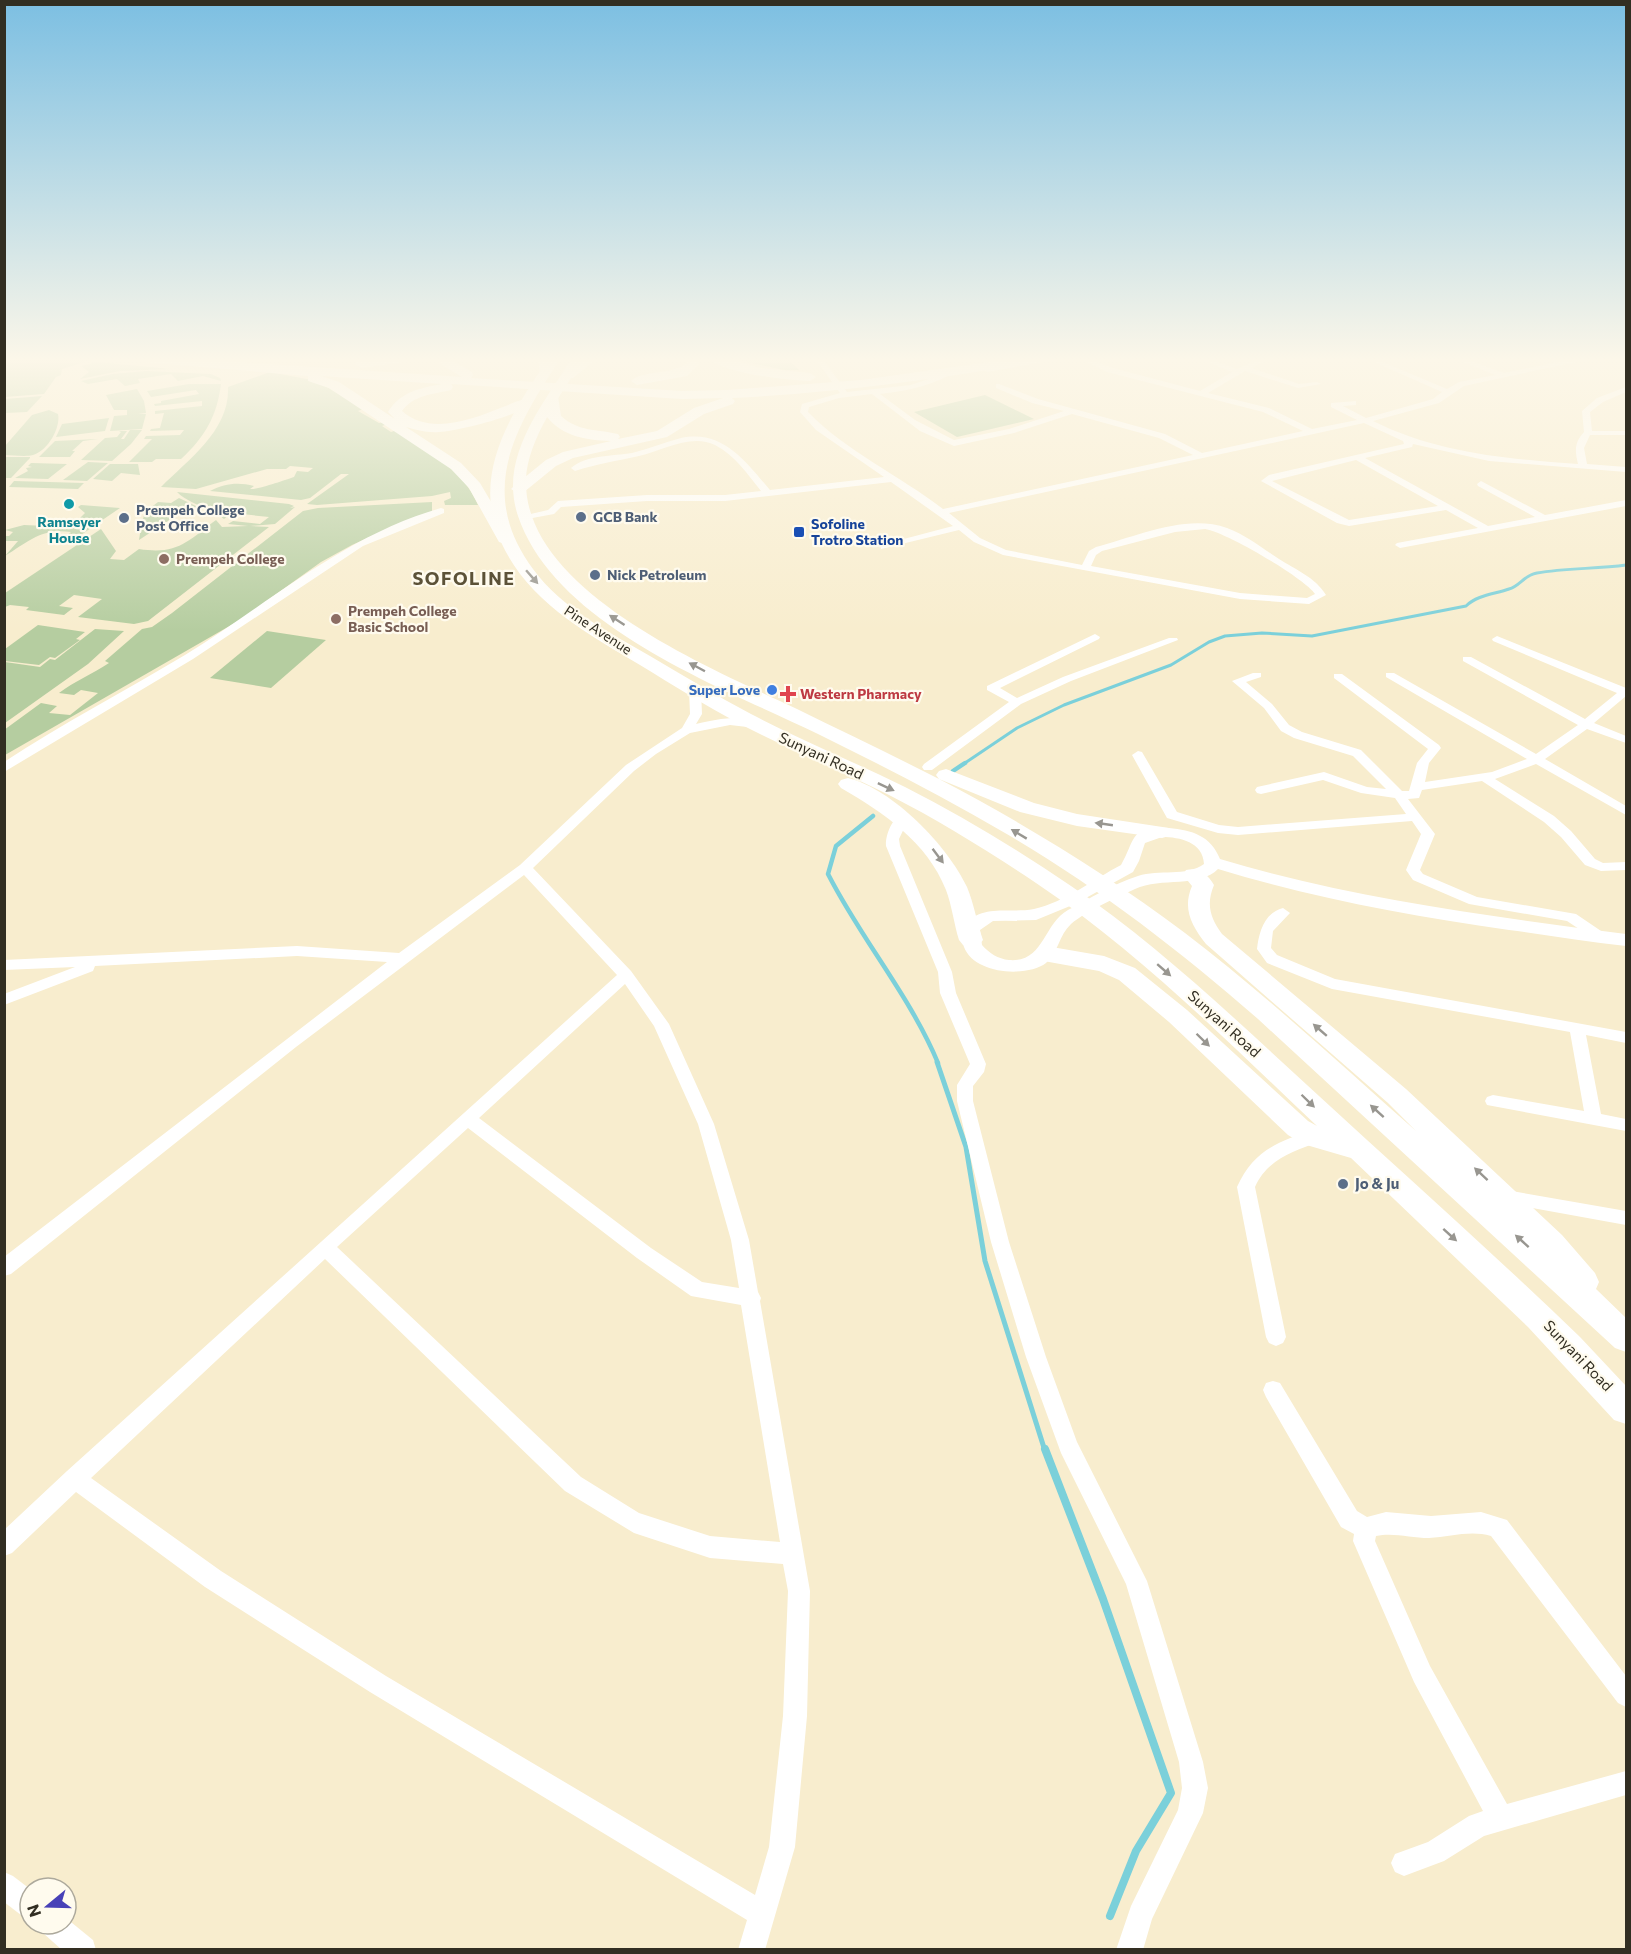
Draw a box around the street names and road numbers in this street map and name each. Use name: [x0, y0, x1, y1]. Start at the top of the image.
street label: Pine Avenue: [561, 601, 635, 658]
street label: Sunyani Road: [776, 728, 867, 783]
street label: Sunyani Road: [1185, 986, 1265, 1061]
street label: Sunyani Road: [1540, 1316, 1617, 1394]

